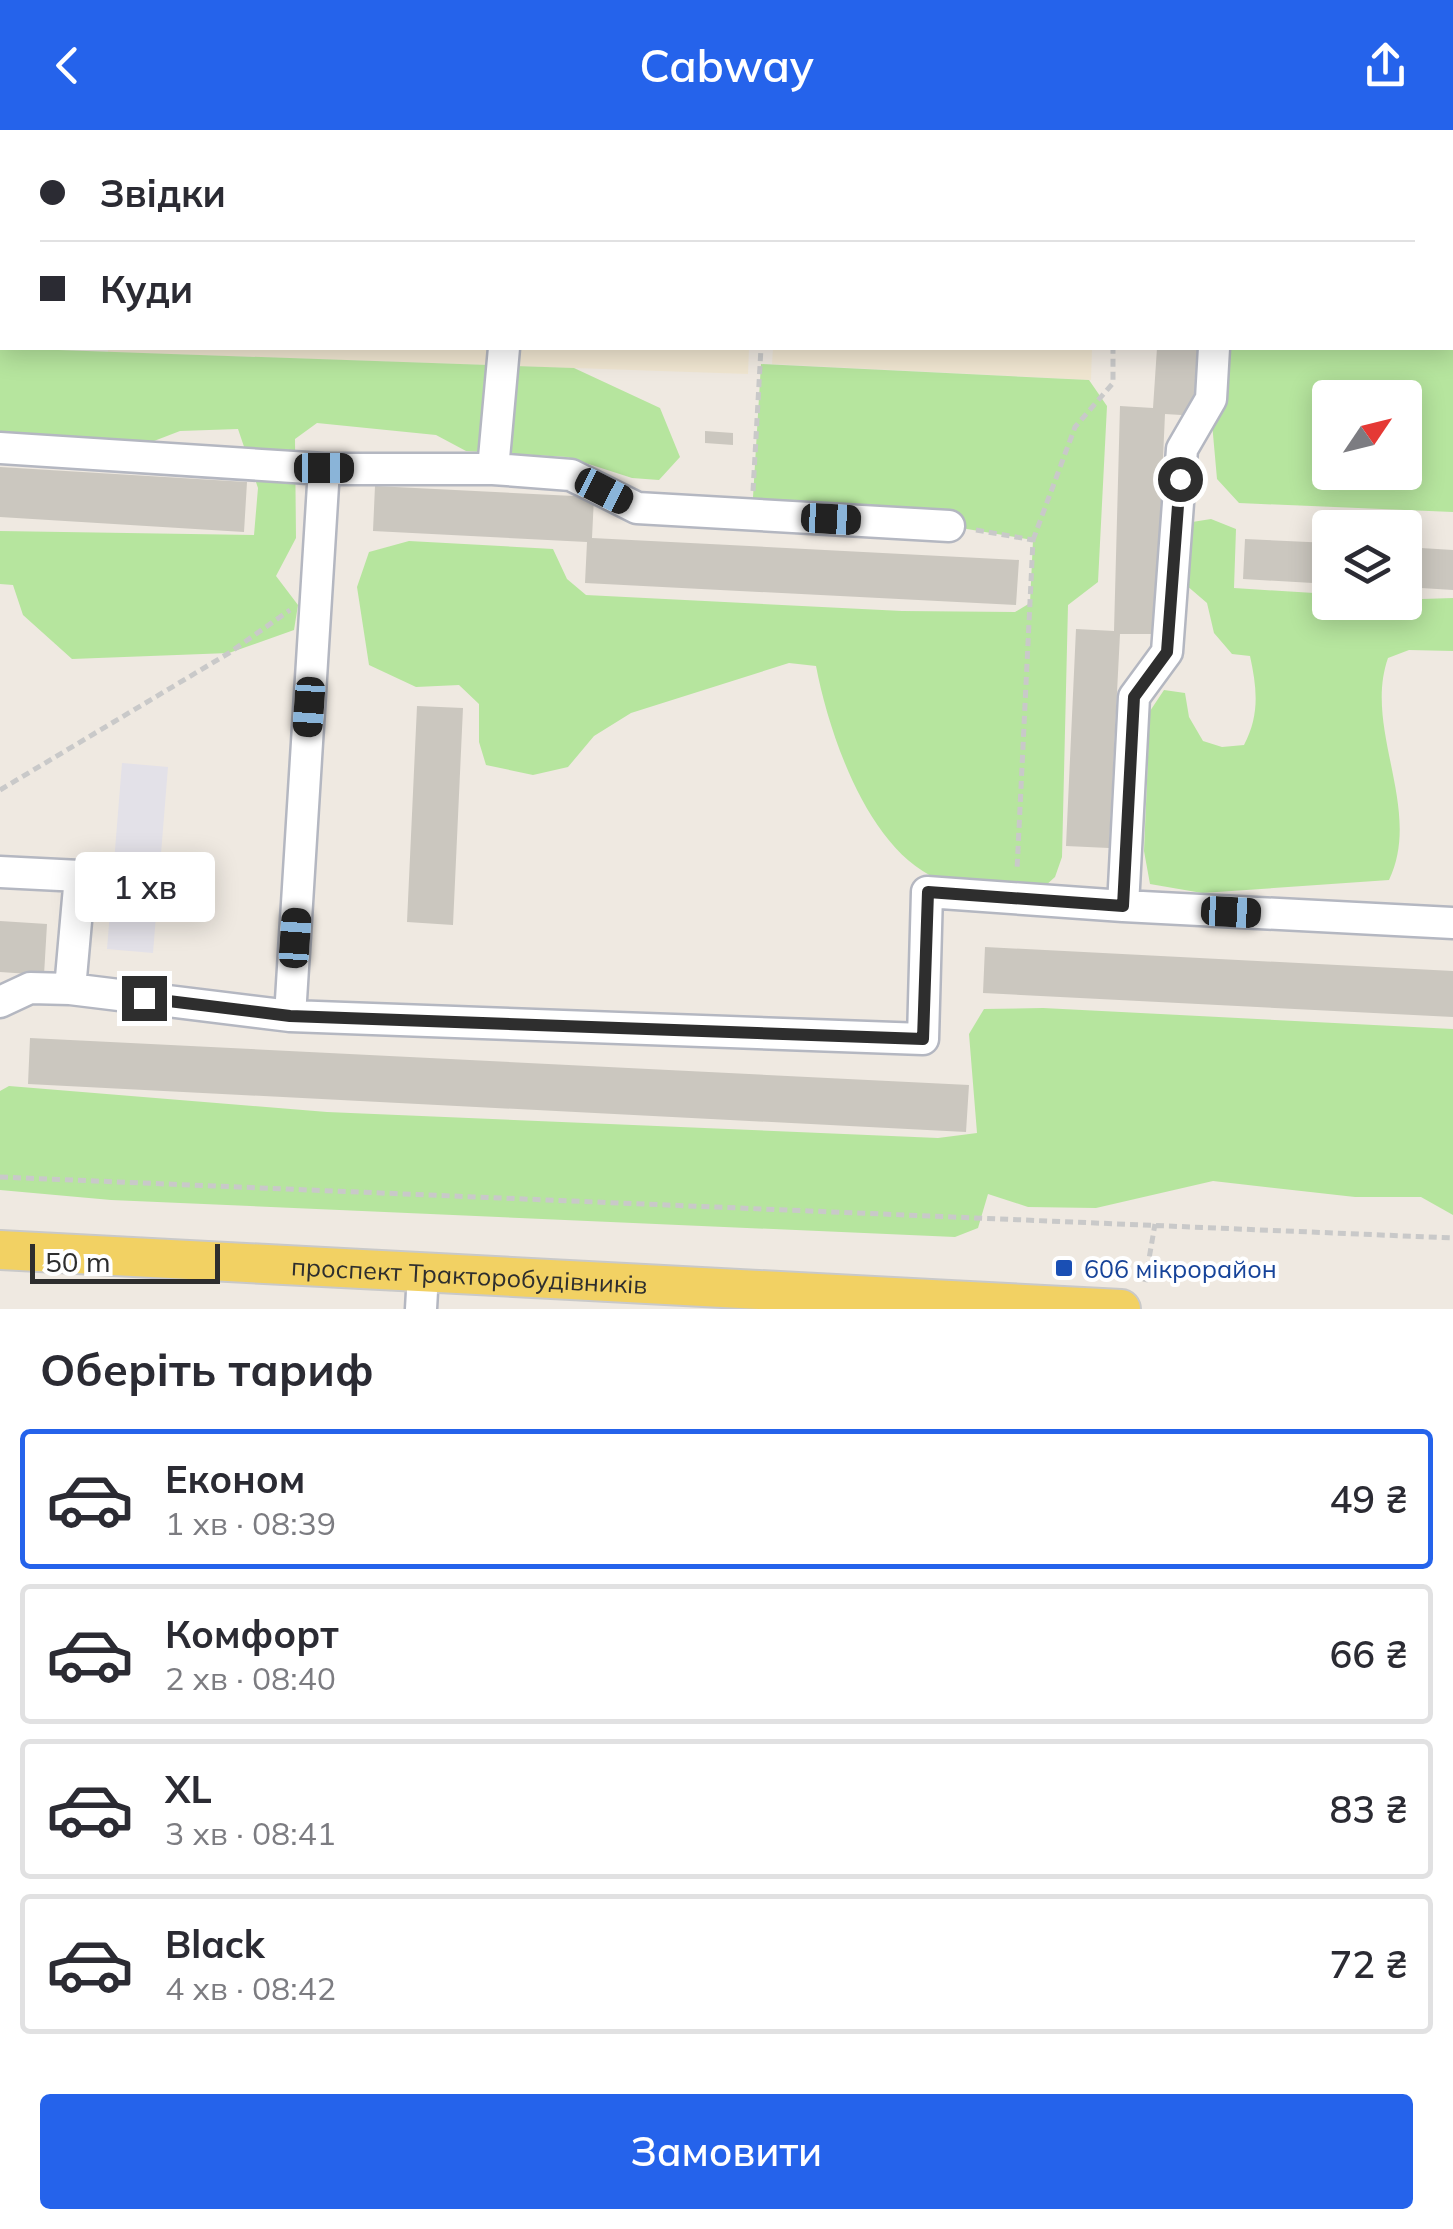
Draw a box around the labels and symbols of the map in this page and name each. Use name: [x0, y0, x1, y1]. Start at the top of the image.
north arrow: [1312, 380, 1422, 490]
car: [294, 453, 354, 483]
route start: [1158, 457, 1203, 502]
car: [570, 464, 638, 518]
car: [800, 502, 862, 536]
car: [292, 676, 326, 738]
callout: 1 хв: [74, 853, 214, 923]
car: [1200, 895, 1262, 929]
car: [278, 907, 312, 969]
route end: [122, 976, 167, 1021]
scale bar: [30, 1239, 220, 1284]
street label: проспект Тракторобудівників: [290, 1250, 648, 1300]
place label: 606 мікрорайон: [1084, 1253, 1277, 1284]
marker: 606 мікрорайон: [1053, 1257, 1075, 1279]

